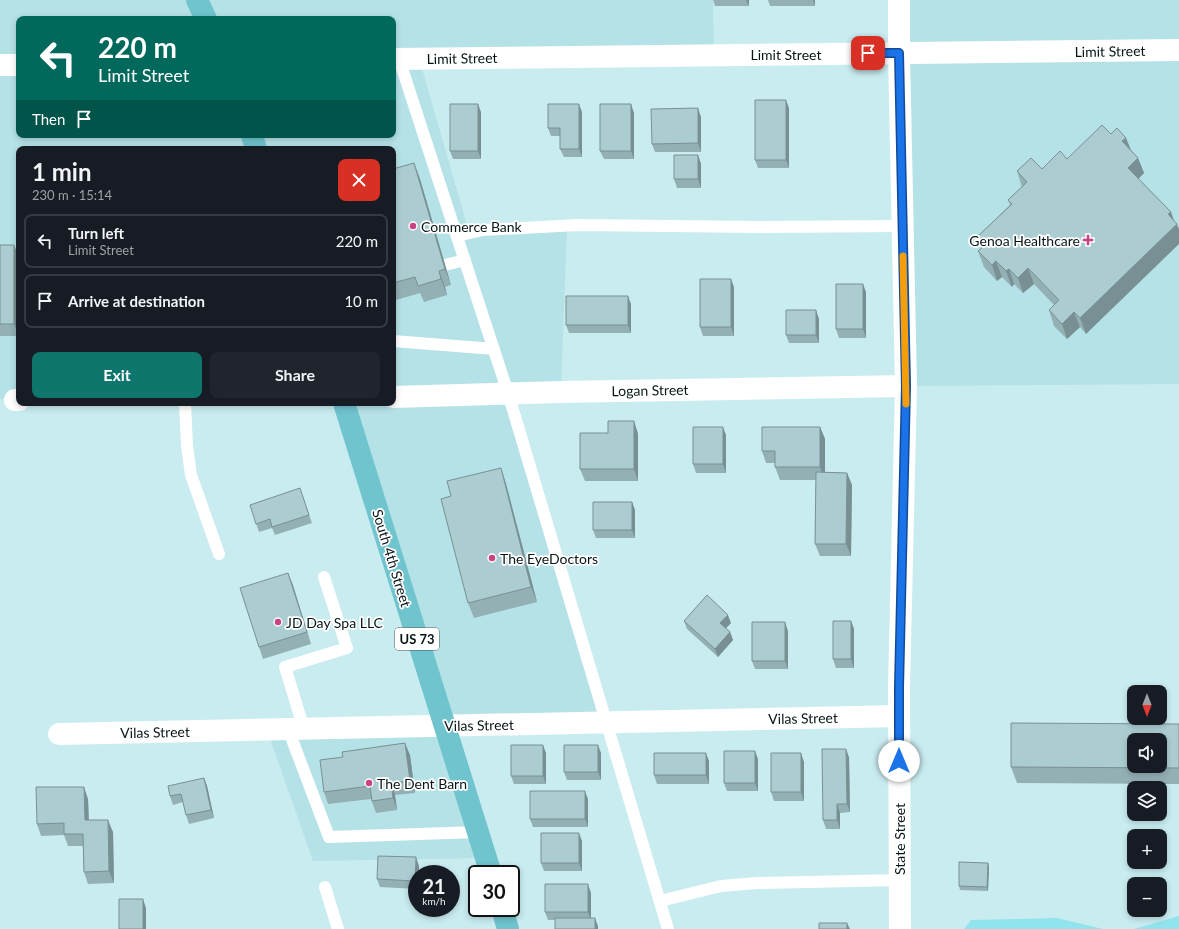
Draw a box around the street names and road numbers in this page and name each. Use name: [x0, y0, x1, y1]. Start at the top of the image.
street label: Limit Street: [1074, 42, 1146, 60]
street label: Limit Street: [751, 46, 821, 63]
street label: Limit Street: [426, 49, 498, 67]
street label: Logan Street: [611, 381, 689, 399]
street label: South 4th Street: [369, 507, 415, 609]
road number: US 73: [395, 628, 439, 650]
street label: Vilas Street: [768, 709, 838, 727]
street label: Vilas Street: [444, 716, 514, 734]
street label: Vilas Street: [120, 723, 190, 741]
street label: State Street: [891, 803, 908, 875]

